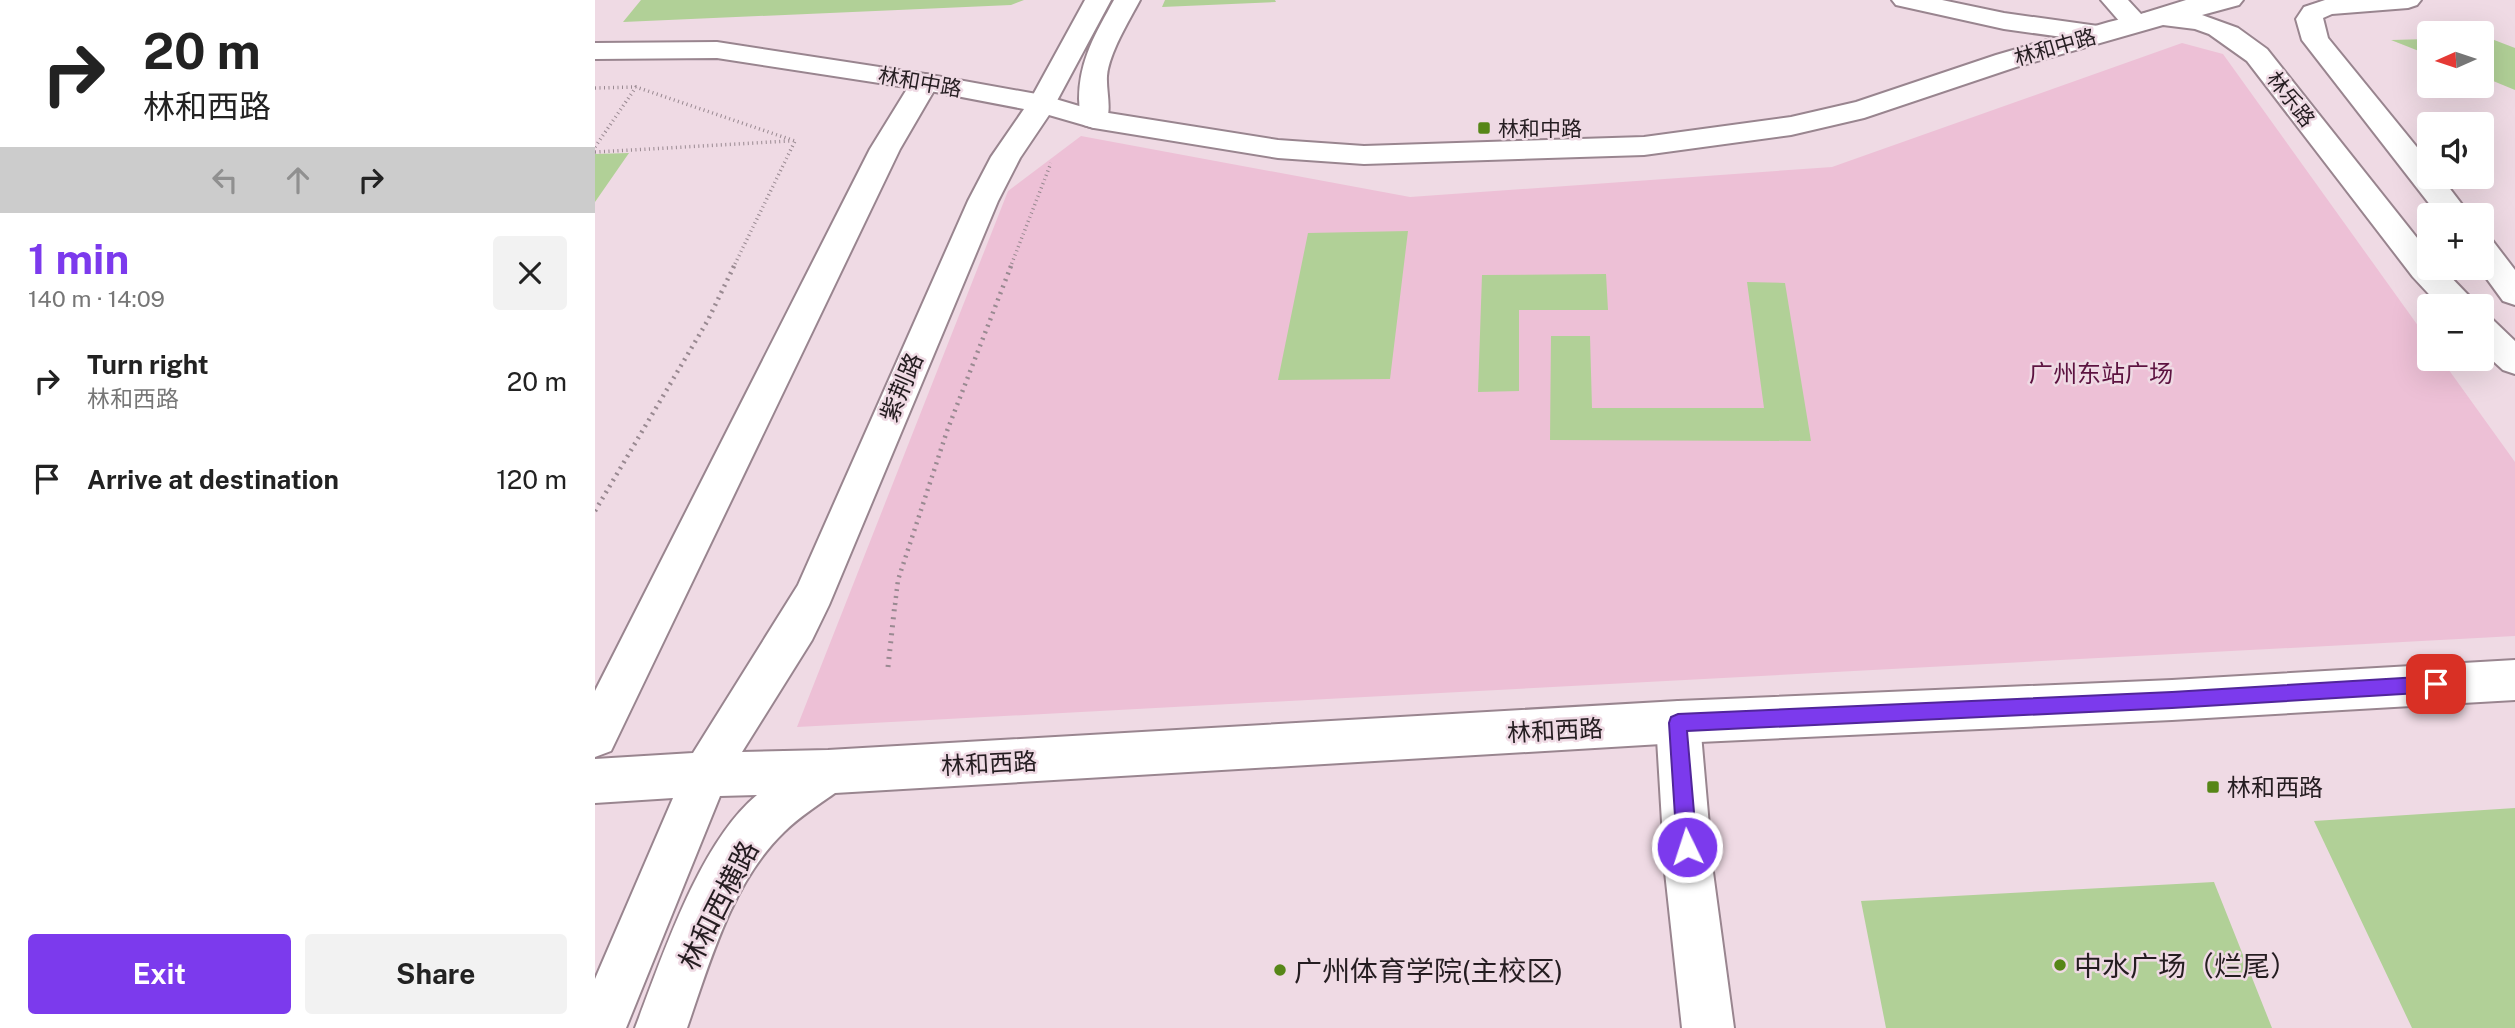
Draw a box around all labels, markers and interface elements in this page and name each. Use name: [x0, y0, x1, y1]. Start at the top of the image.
north arrow: [2417, 21, 2494, 98]
map controls: [2417, 21, 2494, 371]
text: 20 m: [143, 22, 261, 80]
street label: 林和中路: [2011, 23, 2099, 71]
icon: right: [28, 28, 119, 119]
street label: 林和中路: [876, 62, 964, 102]
street label: 林乐路: [2262, 66, 2320, 132]
text: 林和西路: [143, 88, 271, 125]
button: sound: [2417, 112, 2494, 189]
place label: 林和中路: [1498, 116, 1582, 141]
marker: 林和中路: [1476, 120, 1492, 136]
icon: left: [206, 161, 244, 199]
icon: ahead: [279, 161, 317, 199]
icon: right: [352, 161, 390, 199]
button: +: [2417, 203, 2494, 280]
text: 1 min: [28, 234, 129, 283]
button: close: [493, 236, 567, 310]
text: 140 m · 14:09: [28, 285, 165, 312]
button: −: [2417, 294, 2494, 371]
street label: 紫荆路: [874, 348, 928, 426]
text: Turn right: [87, 349, 209, 380]
park label: 广州东站广场: [2029, 359, 2173, 387]
icon: right: [28, 362, 66, 400]
text: 20 m: [507, 366, 567, 397]
text: 林和西路: [87, 385, 179, 412]
icon: arrive: [28, 460, 66, 498]
text: Arrive at destination: [87, 464, 339, 495]
text: 120 m: [496, 464, 567, 495]
pin: [2406, 654, 2466, 714]
icon: arrive: [2417, 665, 2455, 703]
street label: 林和西路: [1506, 714, 1604, 746]
street label: 林和西路: [940, 747, 1038, 779]
place label: 林和西路: [2227, 773, 2323, 801]
marker: 林和西路: [2205, 779, 2221, 795]
position arrow: [1650, 810, 1724, 884]
street label: 林和西横路: [672, 835, 764, 975]
button: Exit: [28, 934, 291, 1014]
button: Share: [305, 934, 567, 1014]
place label: 中水广场（烂尾）: [2074, 949, 2298, 982]
place label: 广州体育学院(主校区): [1294, 954, 1563, 987]
marker: 中水广场（烂尾）: [2052, 957, 2068, 973]
marker: 广州体育学院(主校区): [1272, 962, 1288, 978]

